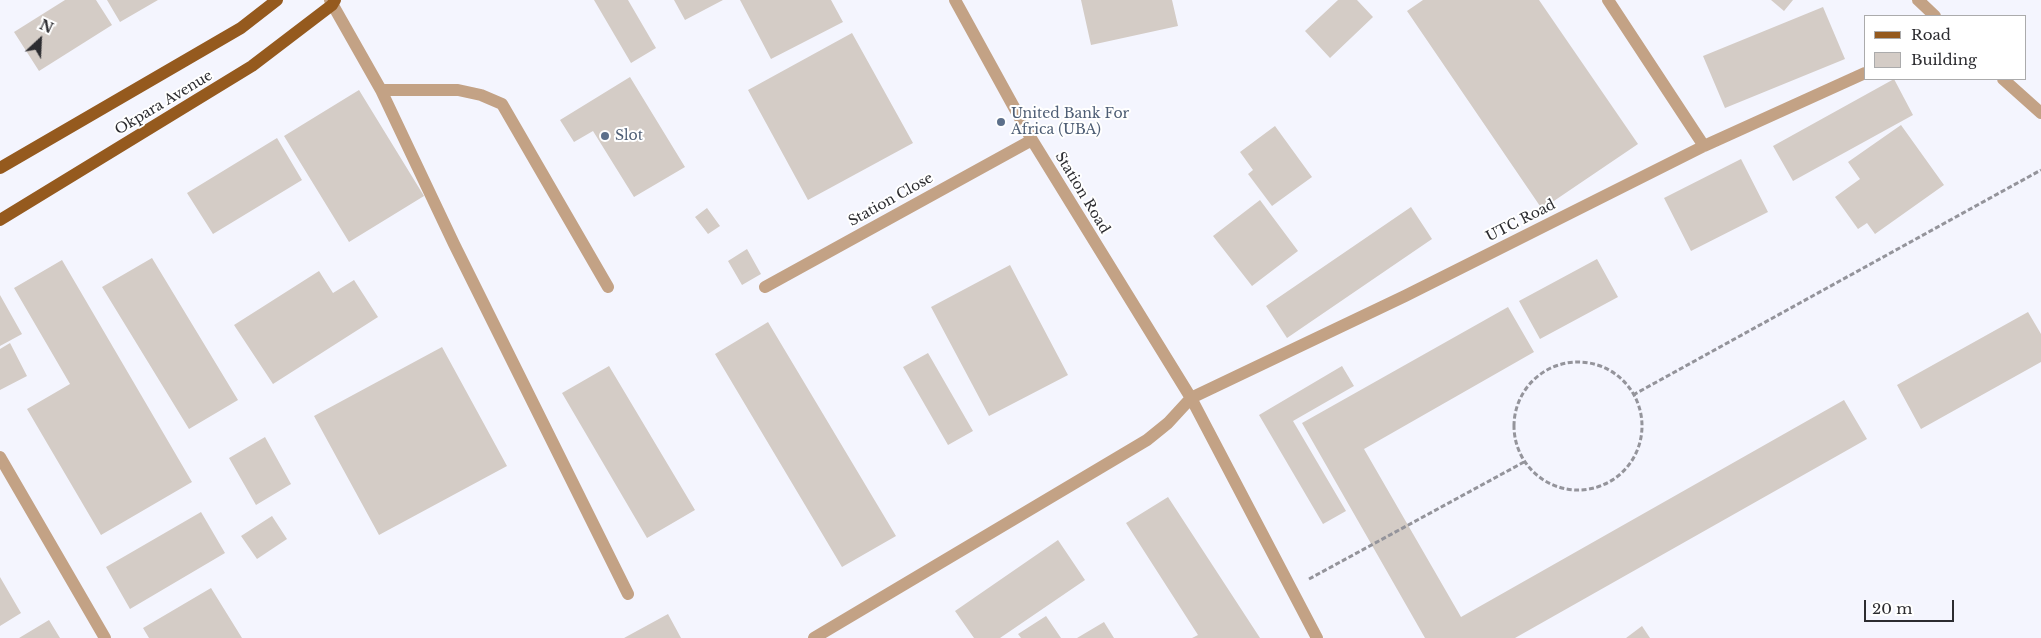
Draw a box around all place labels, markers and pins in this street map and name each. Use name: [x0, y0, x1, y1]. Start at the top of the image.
place label: United Bank For Africa (UBA): [1011, 106, 1129, 138]
marker: United Bank For Africa (UBA): [995, 116, 1007, 128]
place label: Slot: [615, 128, 643, 144]
marker: Slot: [599, 130, 611, 142]

